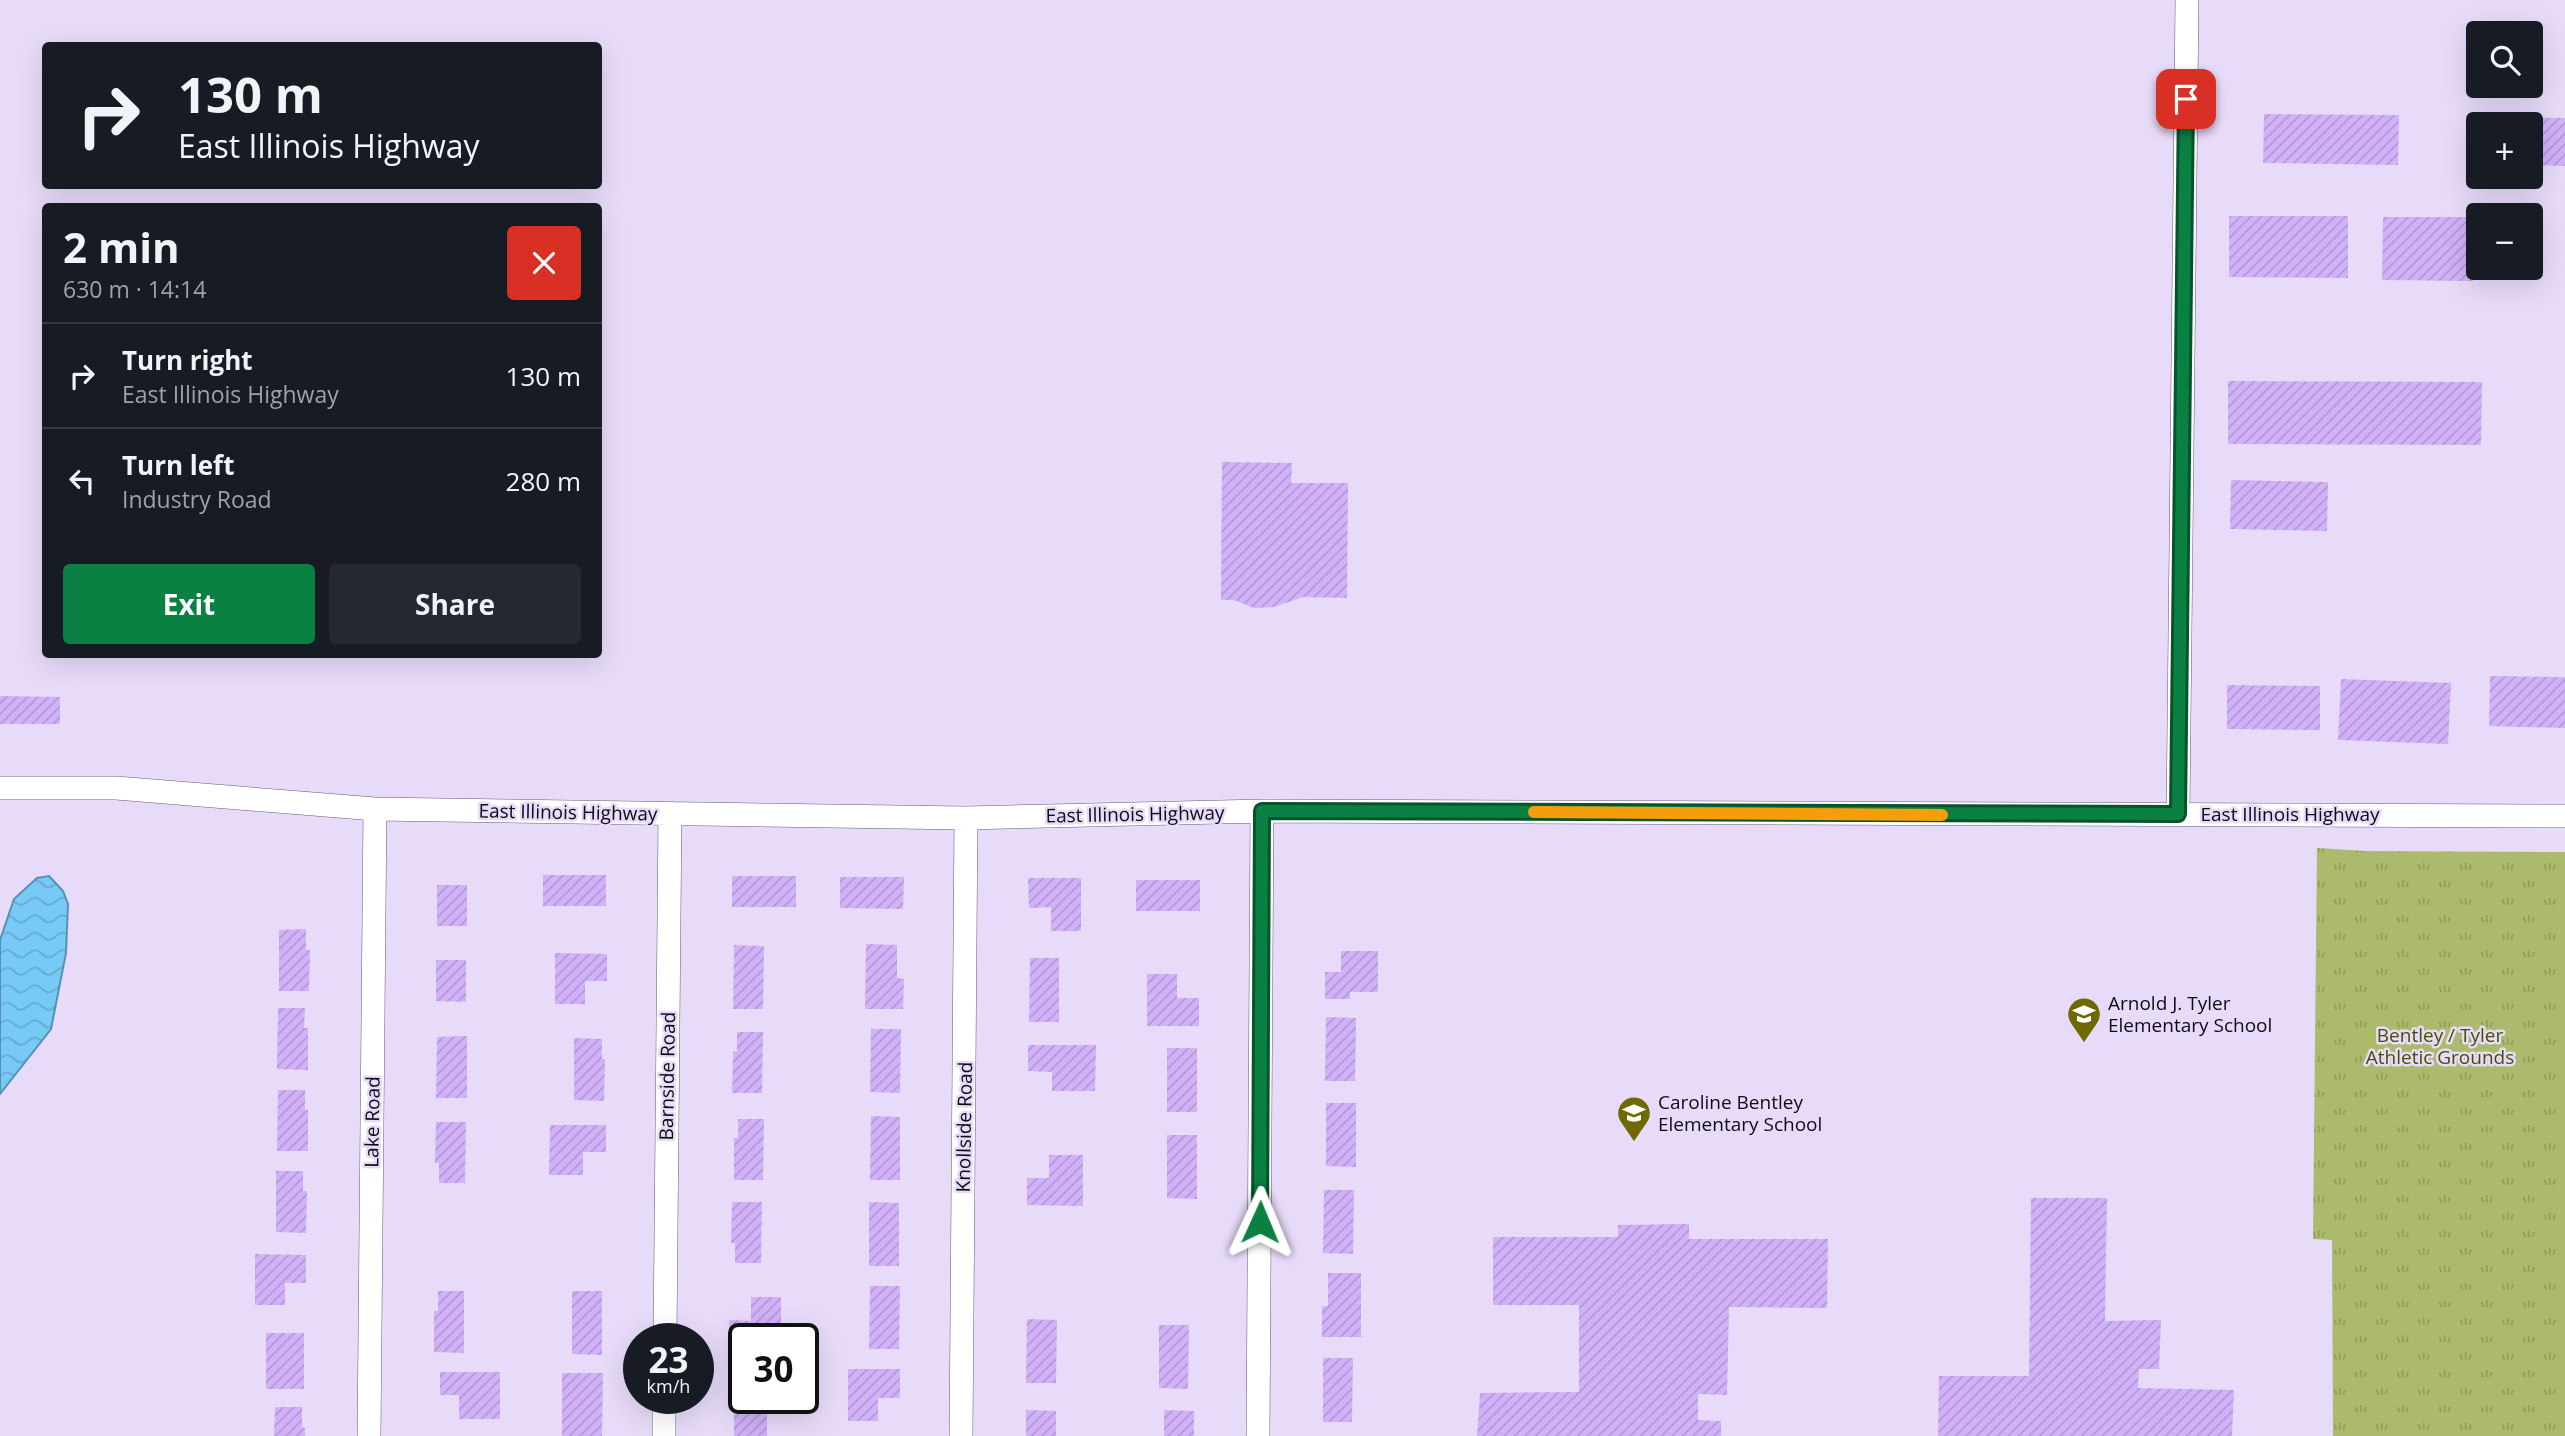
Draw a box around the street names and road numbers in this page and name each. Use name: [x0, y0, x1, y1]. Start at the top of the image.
street label: East Illinois Highway: [478, 797, 658, 827]
street label: East Illinois Highway: [1045, 799, 1225, 829]
street label: East Illinois Highway: [2200, 801, 2380, 827]
street label: Barnside Road: [653, 1011, 681, 1141]
street label: Knollside Road: [950, 1061, 978, 1193]
street label: Lake Road: [358, 1076, 386, 1168]

